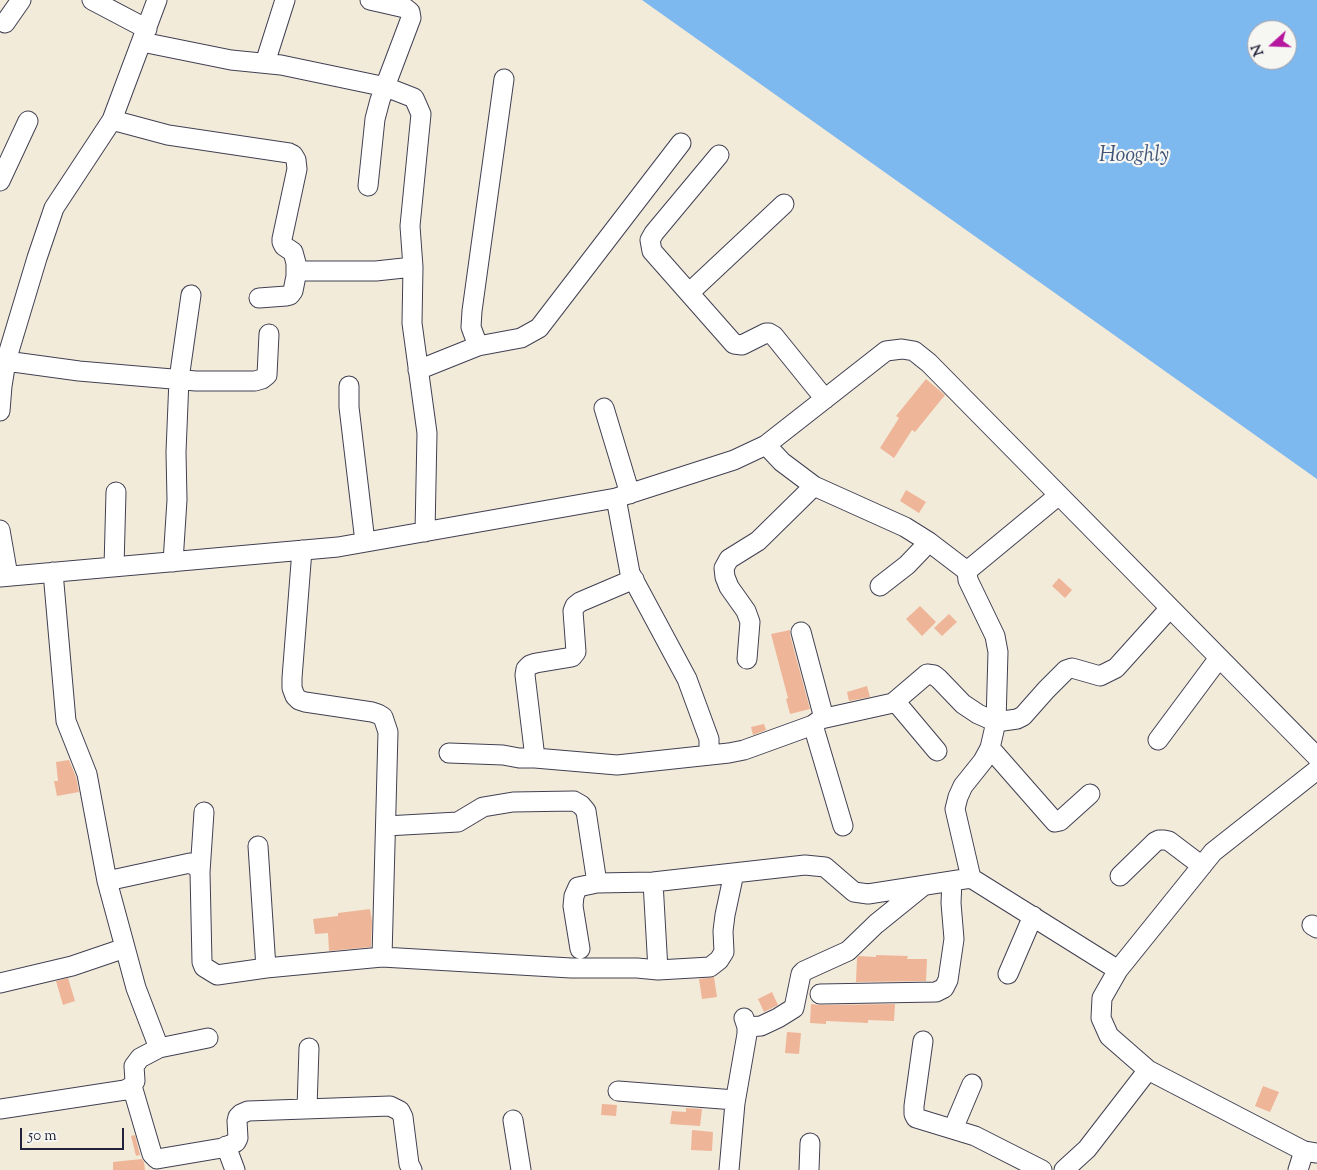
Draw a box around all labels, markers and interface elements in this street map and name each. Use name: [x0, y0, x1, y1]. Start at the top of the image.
north arrow: [1247, 20, 1297, 70]
text: N: [1248, 41, 1270, 58]
water label: Hooghly: [1099, 144, 1169, 170]
scale bar: [22, 1118, 126, 1150]
text: 50 m: [28, 1126, 57, 1147]

